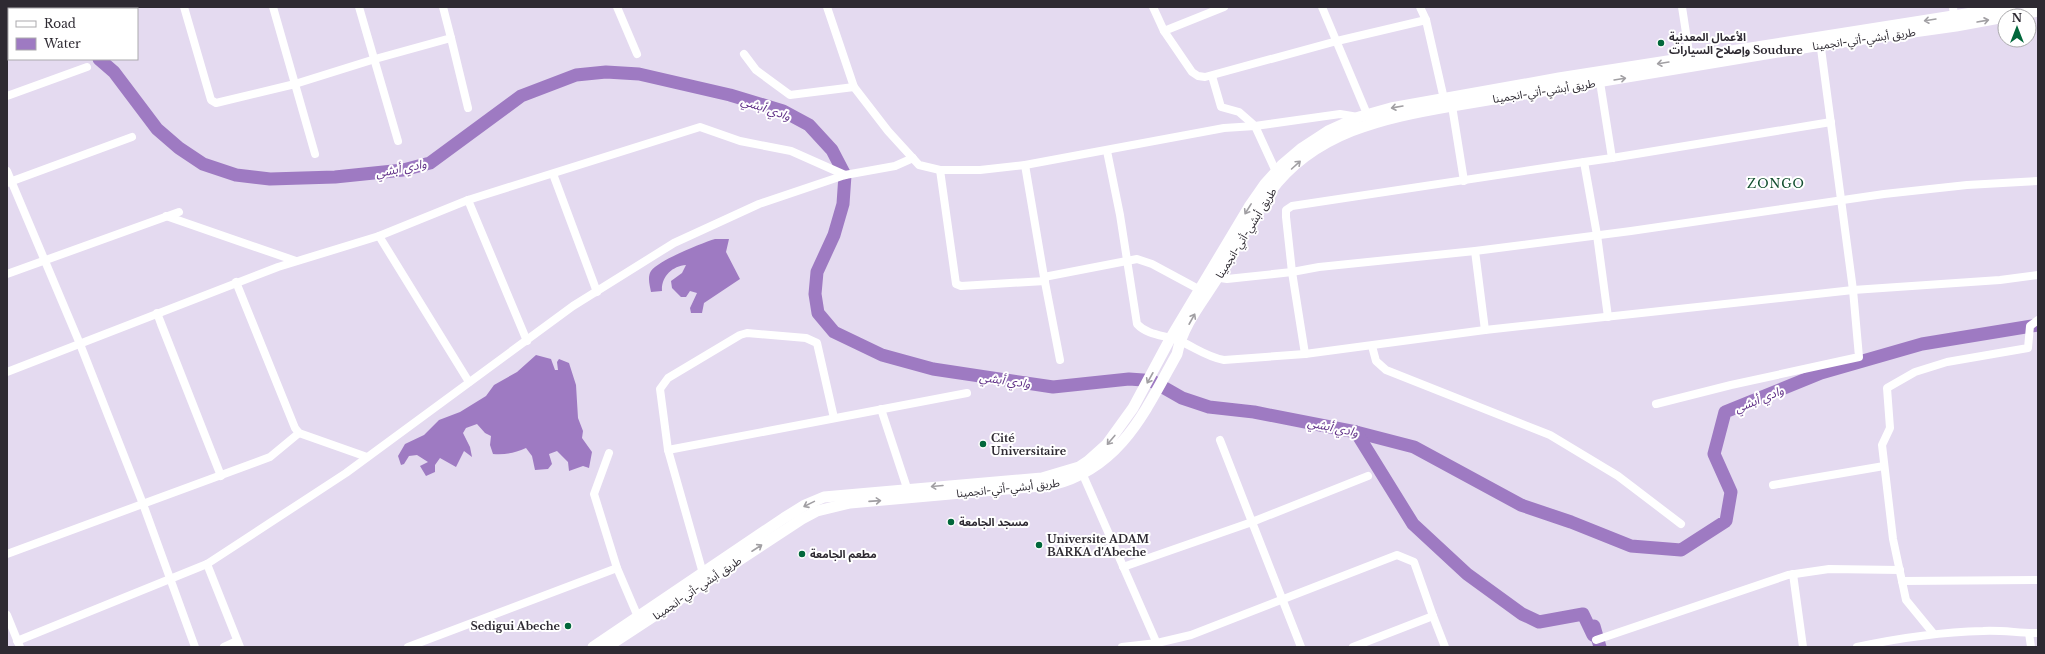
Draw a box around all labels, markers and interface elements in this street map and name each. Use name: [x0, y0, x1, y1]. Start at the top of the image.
legend: [8, 8, 138, 60]
north arrow: [1997, 8, 2037, 48]
text: N: [2012, 11, 2023, 25]
text: Road: [44, 16, 76, 31]
one-way arrow: [1924, 16, 1937, 24]
one-way arrow: [1976, 17, 1989, 25]
street label: طريق أبشي-أتي-انجمينا: [1812, 25, 1917, 56]
place label: الأعمال المعدنية وإصلاح السيارات Soudure: [1669, 30, 1803, 58]
text: Water: [43, 36, 81, 51]
marker: الأعمال المعدنية وإصلاح السيارات Soudure: [1656, 38, 1666, 48]
one-way arrow: [1657, 59, 1670, 67]
one-way arrow: [1613, 75, 1626, 83]
street label: طريق أبشي-أتي-انجمينا: [1492, 76, 1597, 109]
water label: وادي أبشي: [738, 93, 793, 126]
one-way arrow: [1391, 103, 1404, 111]
water label: وادي أبشي: [374, 156, 429, 183]
one-way arrow: [1291, 161, 1301, 170]
district label: ZONGO: [1747, 176, 1805, 191]
street label: طريق أبشي-أتي-انجمينا: [1213, 185, 1282, 282]
one-way arrow: [1244, 203, 1252, 214]
one-way arrow: [1189, 313, 1196, 325]
water label: وادي أبشي: [978, 369, 1032, 394]
one-way arrow: [1145, 372, 1153, 384]
water label: وادي أبشي: [1732, 382, 1787, 418]
water label: وادي أبشي: [1306, 414, 1360, 443]
place label: Cité Universitaire: [991, 431, 1067, 458]
one-way arrow: [1107, 434, 1116, 445]
marker: Cité Universitaire: [978, 439, 988, 449]
street label: طريق أبشي-أتي-انجمينا: [956, 476, 1061, 503]
one-way arrow: [931, 483, 944, 490]
one-way arrow: [868, 498, 881, 505]
one-way arrow: [803, 500, 815, 508]
place label: مسجد الجامعة: [959, 515, 1029, 529]
marker: مسجد الجامعة: [946, 517, 956, 527]
place label: Universite ADAM BARKA d'Abeche: [1047, 532, 1150, 559]
marker: Universite ADAM BARKA d'Abeche: [1034, 540, 1044, 550]
one-way arrow: [751, 544, 762, 552]
place label: مطعم الجامعة: [810, 547, 877, 563]
marker: مطعم الجامعة: [797, 549, 807, 559]
street label: طريق أبشي-أتي-انجمينا: [650, 553, 745, 625]
place label: Sedigui Abeche: [470, 619, 561, 633]
marker: Sedigui Abeche: [563, 621, 573, 631]

